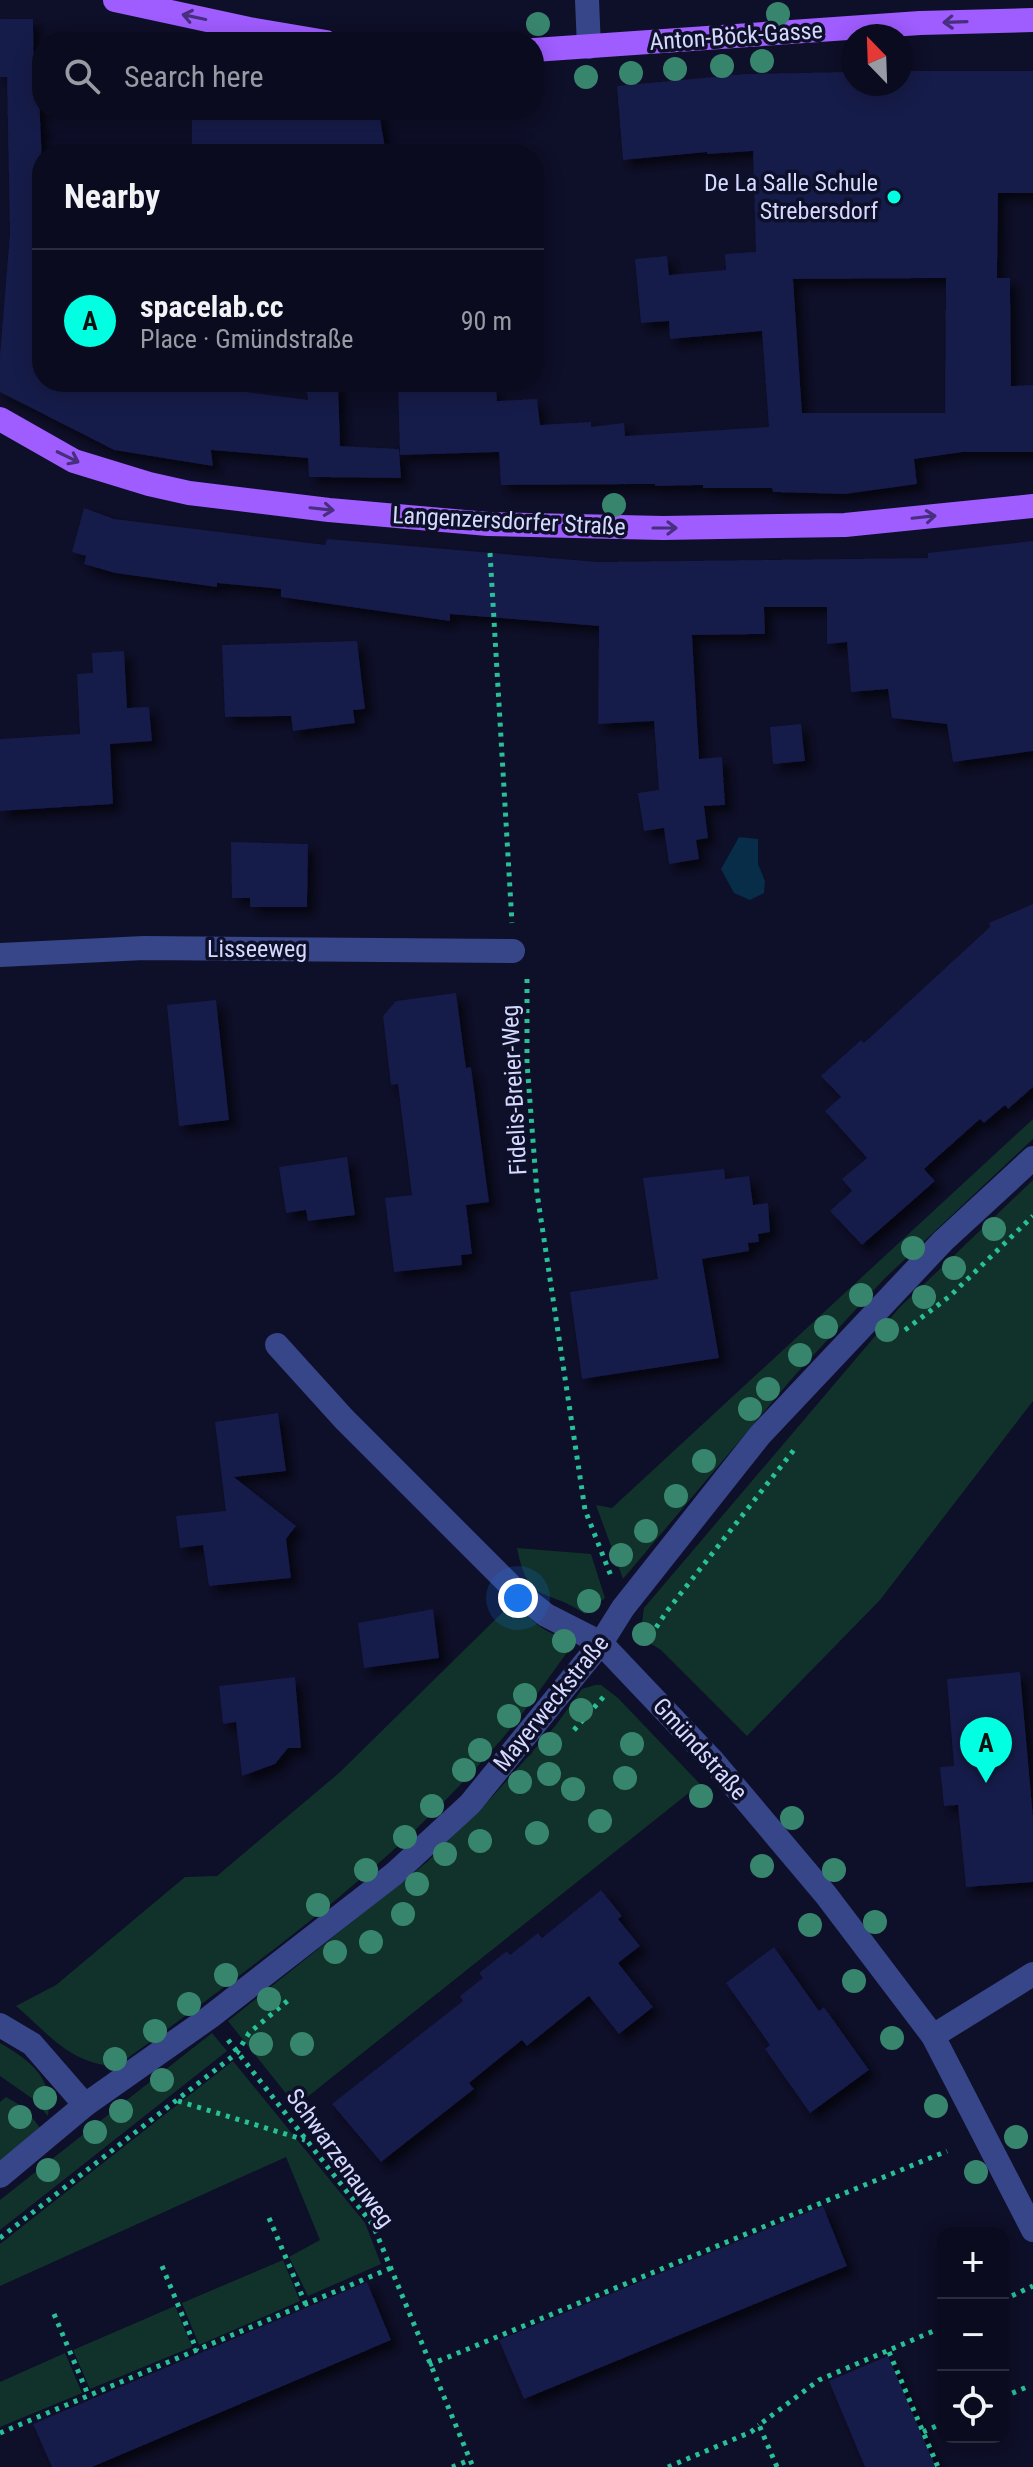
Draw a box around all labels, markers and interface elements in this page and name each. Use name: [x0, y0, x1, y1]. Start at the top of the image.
one-way arrow: [182, 9, 208, 24]
one-way arrow: [942, 14, 969, 29]
street label: Anton-Böck-Gasse: [648, 16, 824, 56]
north arrow: [841, 24, 913, 96]
search box: [32, 32, 544, 120]
icon: search: [60, 54, 104, 98]
text: Search here: [124, 59, 264, 94]
place label: De La Salle Schule Strebersdorf: [704, 169, 878, 225]
text: Nearby: [64, 176, 160, 216]
marker: De La Salle Schule Strebersdorf: [885, 188, 903, 206]
text: spacelab.cc: [140, 289, 284, 324]
text: A: [82, 306, 98, 336]
text: 90 m: [461, 306, 512, 336]
text: Place · Gmündstraße: [140, 324, 353, 354]
one-way arrow: [56, 450, 80, 465]
one-way arrow: [308, 501, 335, 516]
street label: Langenzersdorfer Straße: [392, 501, 626, 541]
one-way arrow: [910, 509, 937, 524]
one-way arrow: [651, 520, 678, 536]
street label: Lisseeweg: [207, 935, 307, 963]
street label: Fidelis-Breier-Weg: [496, 1004, 532, 1176]
your location: [498, 1578, 538, 1618]
street label: Mayerweckstraße: [488, 1629, 614, 1777]
street label: Gmündstraße: [647, 1692, 753, 1806]
pin: A: [960, 1717, 1012, 1783]
street label: Schwarzenauweg: [280, 2083, 400, 2233]
map controls: [937, 2227, 1009, 2443]
button: +: [937, 2227, 1009, 2299]
button: −: [937, 2299, 1009, 2371]
button: locate: [937, 2371, 1009, 2443]

